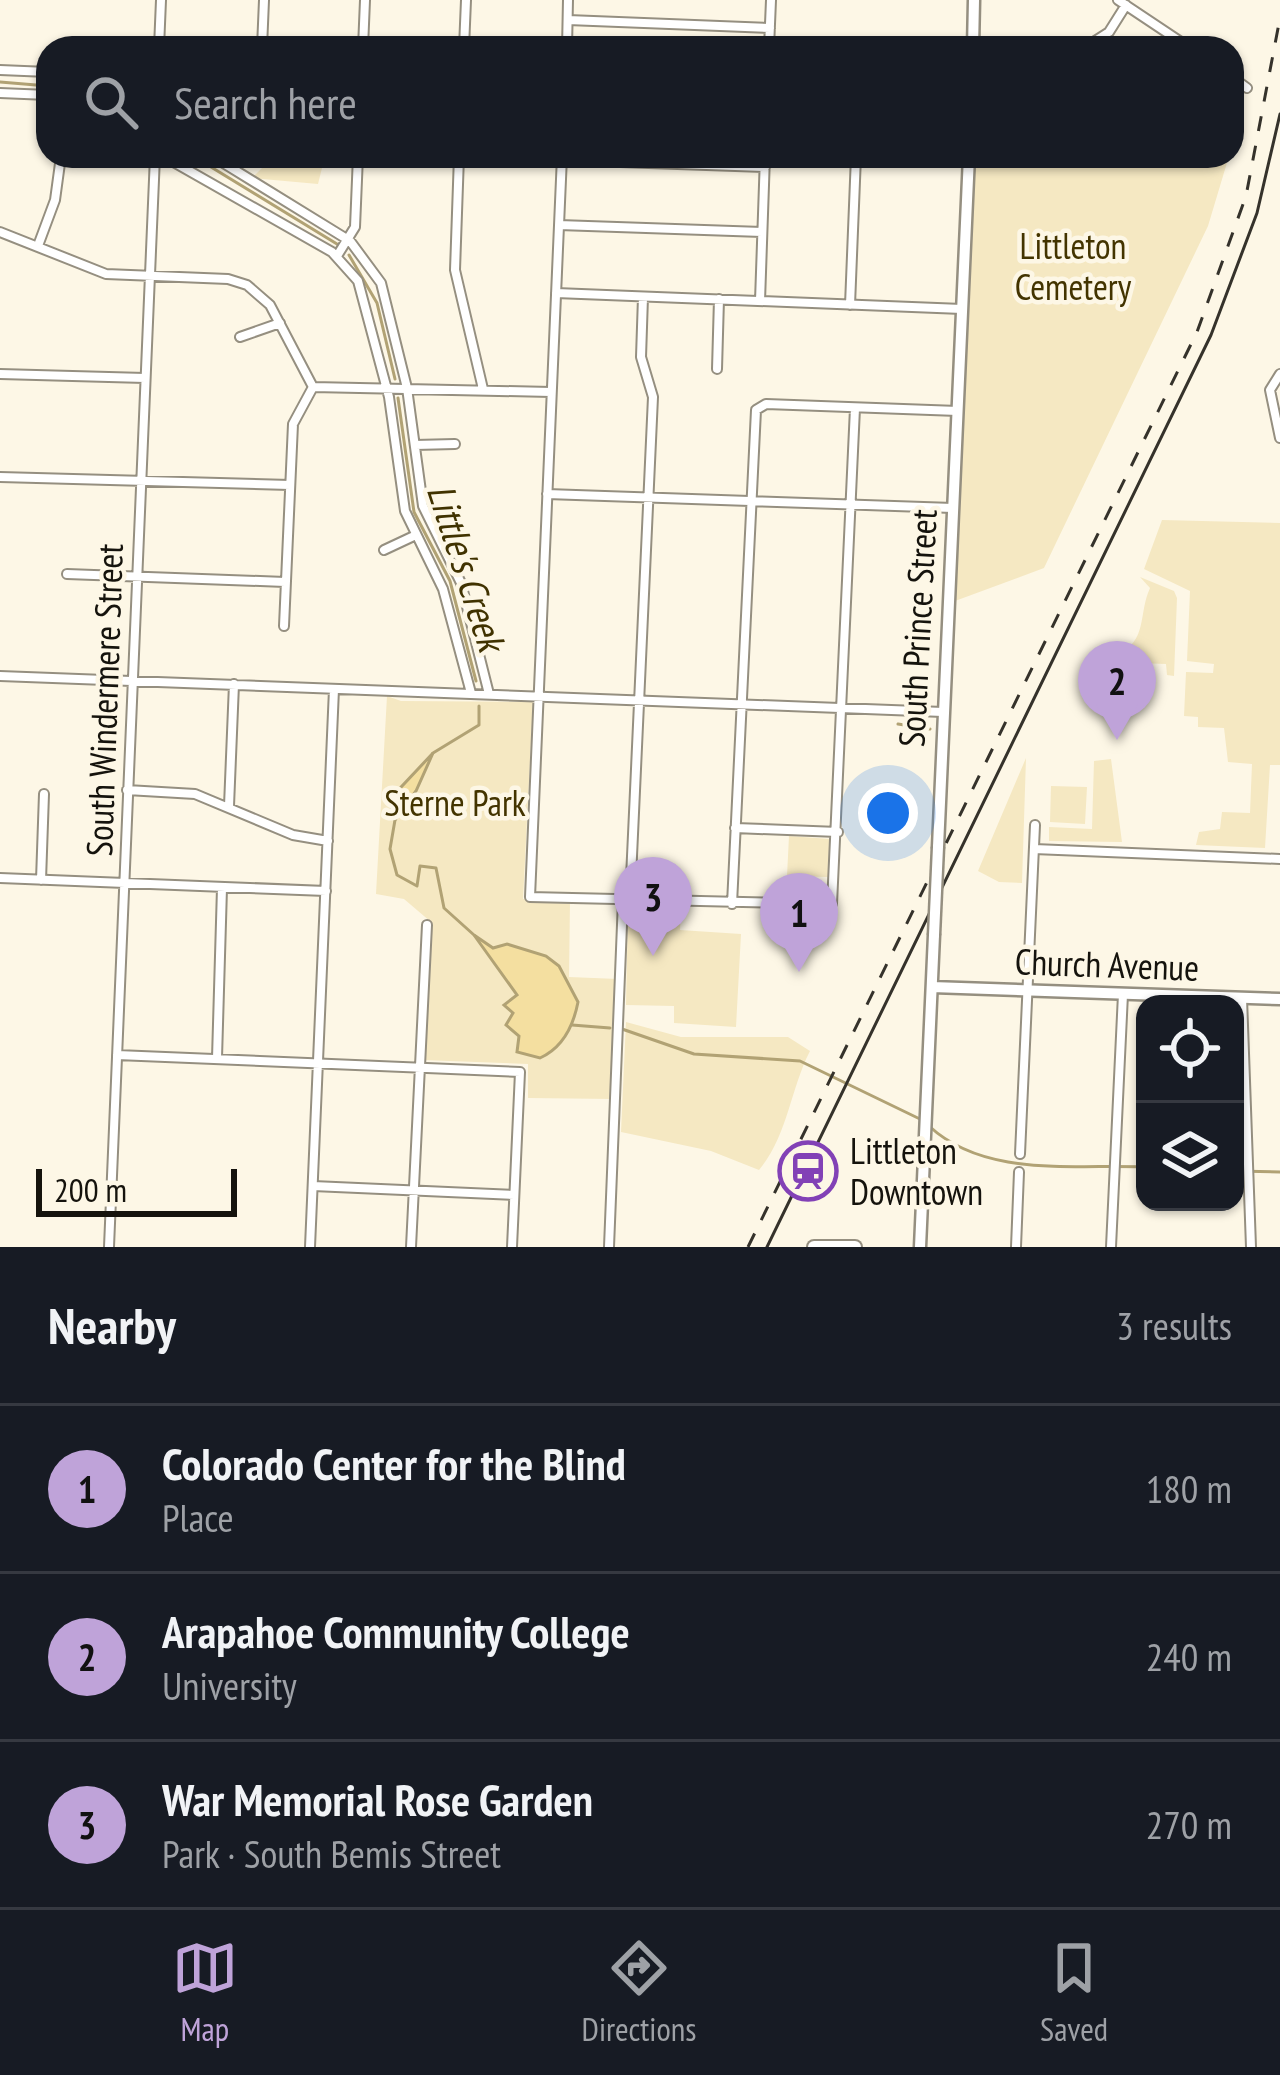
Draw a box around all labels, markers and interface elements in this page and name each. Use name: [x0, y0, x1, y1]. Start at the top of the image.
search box: [36, 36, 1244, 168]
icon: search: [78, 69, 144, 135]
text: Search here: [174, 73, 357, 131]
park label: Littleton Cemetery: [1015, 222, 1132, 310]
water label: Little's Creek: [416, 477, 519, 661]
street label: South Prince Street: [887, 508, 947, 748]
street label: South Windermere Street: [75, 543, 133, 857]
pin: 2: [1078, 641, 1156, 740]
park label: Sterne Park: [384, 779, 526, 826]
your location: [858, 783, 918, 843]
pin: 3: [614, 857, 692, 956]
pin: 1: [760, 873, 838, 972]
street label: Church Avenue: [1014, 937, 1200, 991]
map controls: [1136, 995, 1244, 1211]
button: locate: [1136, 995, 1244, 1103]
button: layers: [1136, 1103, 1244, 1211]
place label: Littleton Downtown: [850, 1127, 983, 1215]
station icon: Littleton Downtown: [777, 1140, 839, 1202]
scale bar: [36, 1163, 237, 1216]
text: 200 m: [54, 1168, 127, 1211]
text: Nearby: [48, 1292, 176, 1358]
text: 3 results: [1116, 1300, 1232, 1351]
text: Colorado Center for the Blind: [162, 1434, 626, 1492]
text: 1: [78, 1463, 96, 1514]
text: 180 m: [1146, 1463, 1232, 1514]
text: Place: [162, 1492, 234, 1543]
text: Arapahoe Community College: [162, 1602, 630, 1660]
text: 2: [78, 1631, 96, 1682]
text: 240 m: [1146, 1631, 1232, 1682]
text: University: [162, 1660, 297, 1711]
text: War Memorial Rose Garden: [162, 1770, 593, 1828]
text: 3: [78, 1799, 96, 1850]
text: 270 m: [1146, 1799, 1232, 1850]
text: Park · South Bemis Street: [162, 1828, 501, 1879]
tab: Map: [172, 1935, 238, 2050]
tab: Directions: [582, 1935, 696, 2050]
tab: Saved: [1040, 1935, 1108, 2050]

